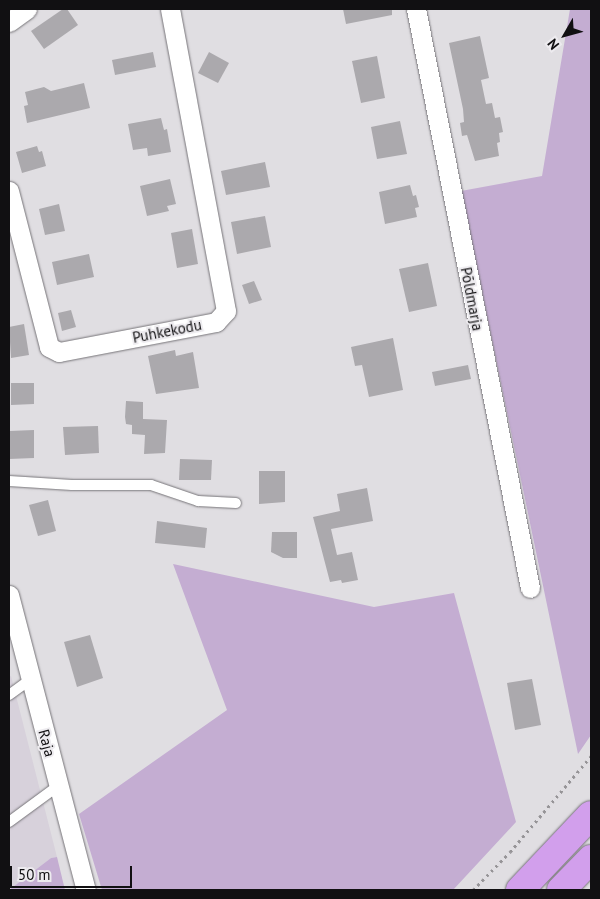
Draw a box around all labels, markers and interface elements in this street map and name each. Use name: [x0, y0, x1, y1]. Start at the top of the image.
north arrow: [540, 10, 590, 60]
text: N: [543, 35, 563, 53]
street label: Põldmarja: [457, 266, 487, 332]
street label: Puhkekodu: [131, 315, 203, 347]
street label: Raja: [35, 727, 59, 759]
scale bar: [12, 856, 135, 888]
text: 50 m: [18, 865, 51, 884]

